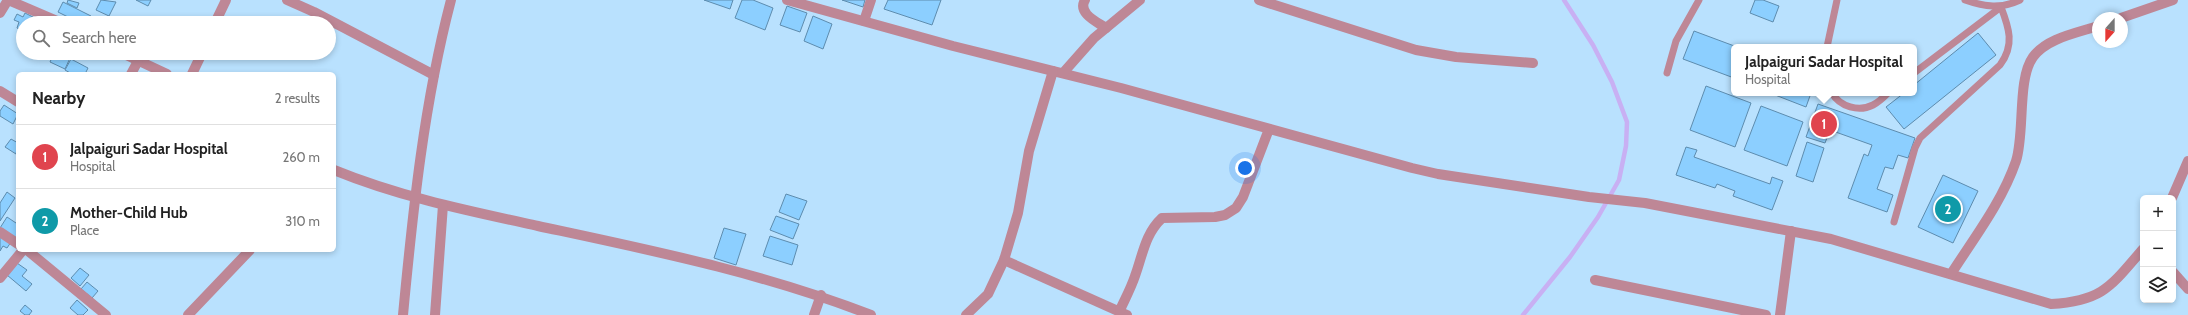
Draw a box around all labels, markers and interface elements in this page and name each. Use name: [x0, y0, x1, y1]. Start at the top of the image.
north arrow: [2092, 12, 2128, 48]
search box: [16, 16, 336, 60]
icon: search: [30, 27, 52, 49]
text: Search here: [62, 29, 137, 47]
popup: [1731, 44, 1917, 96]
text: Jalpaiguri Sadar Hospital: [1745, 53, 1903, 71]
text: Hospital: [1745, 71, 1790, 87]
text: Nearby: [32, 88, 85, 108]
text: 2 results: [275, 90, 320, 106]
pin: 1: [1811, 109, 1837, 139]
text: Jalpaiguri Sadar Hospital: [70, 140, 228, 158]
text: 1: [43, 149, 47, 165]
text: 260 m: [282, 149, 320, 165]
text: Hospital: [70, 158, 115, 174]
your location: [1235, 158, 1255, 178]
pin: 2: [1935, 194, 1961, 224]
map controls: [2140, 195, 2176, 303]
button: +: [2140, 195, 2176, 231]
text: Mother-Child Hub: [70, 204, 188, 222]
text: 2: [42, 213, 48, 229]
text: 310 m: [285, 213, 320, 229]
text: Place: [70, 222, 99, 238]
button: −: [2140, 231, 2176, 267]
button: layers: [2140, 267, 2176, 303]

